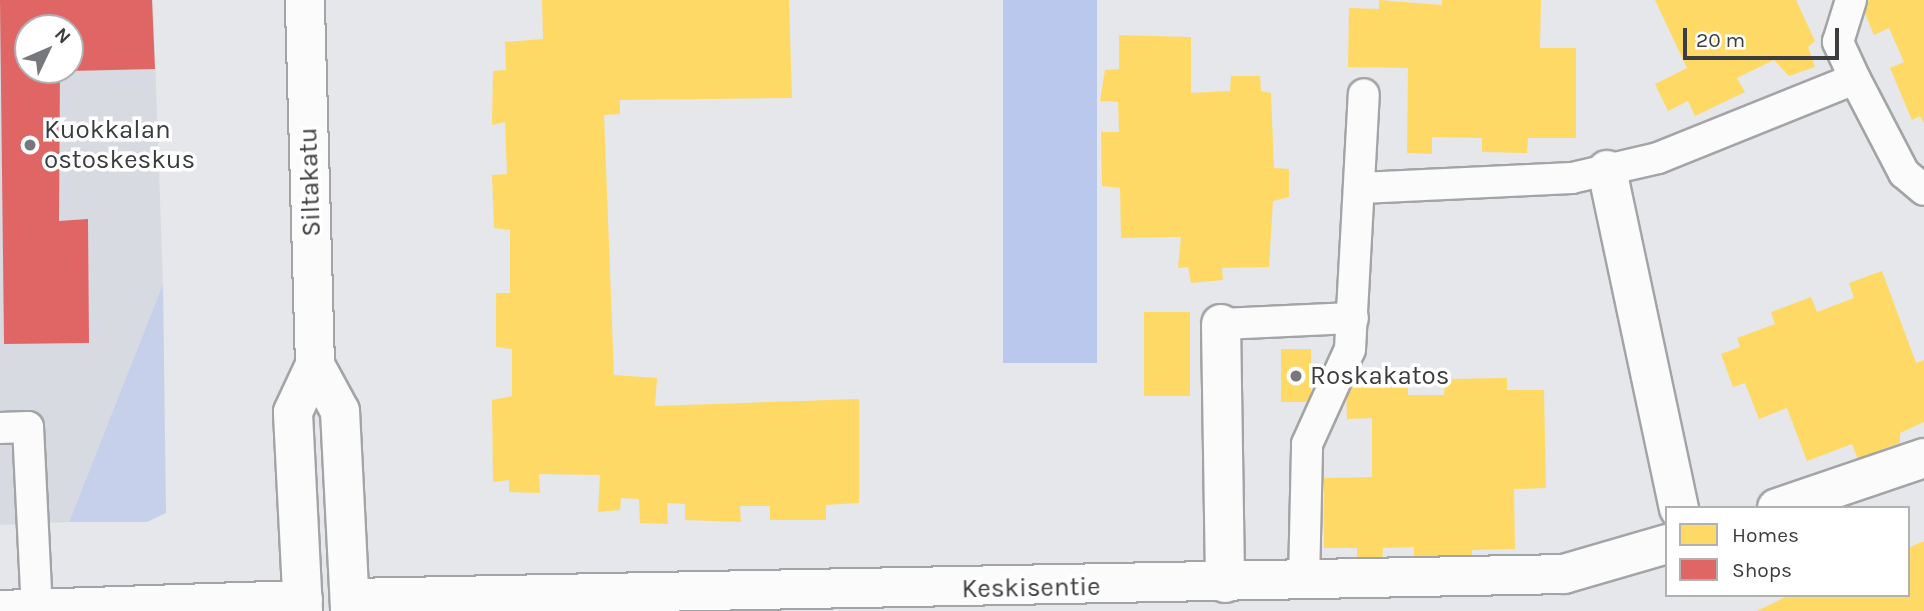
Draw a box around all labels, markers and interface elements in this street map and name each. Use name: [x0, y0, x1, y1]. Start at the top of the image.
north arrow: [14, 14, 84, 84]
scale bar: [1686, 14, 1842, 58]
text: N: [50, 23, 75, 48]
text: 20 m: [1696, 28, 1745, 52]
place label: Kuokkalan ostoskeskus: [44, 114, 195, 176]
street label: Siltakatu: [293, 127, 327, 237]
marker: Kuokkalan ostoskeskus: [22, 137, 38, 153]
place label: Roskakatos: [1310, 360, 1449, 392]
marker: Roskakatos: [1288, 368, 1304, 384]
legend: [1665, 506, 1910, 597]
text: Homes: [1732, 523, 1799, 547]
text: Shops: [1732, 558, 1792, 582]
street label: Keskisentie: [961, 571, 1101, 605]

